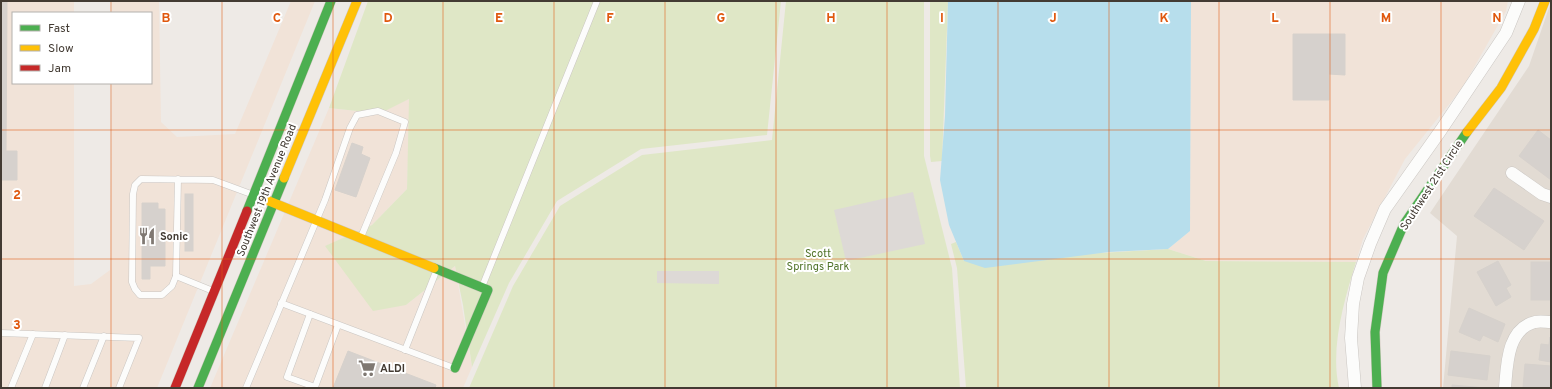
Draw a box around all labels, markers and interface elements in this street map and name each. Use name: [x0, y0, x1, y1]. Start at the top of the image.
text: B: [162, 11, 171, 27]
text: C: [273, 11, 281, 27]
text: D: [383, 11, 393, 27]
text: E: [495, 11, 503, 27]
text: F: [606, 11, 614, 27]
text: G: [717, 11, 726, 27]
text: H: [826, 11, 836, 27]
text: I: [940, 11, 944, 27]
text: J: [1049, 11, 1057, 27]
text: K: [1159, 11, 1169, 27]
text: L: [1271, 11, 1279, 27]
text: M: [1381, 11, 1391, 27]
text: N: [1492, 11, 1502, 27]
legend: [12, 12, 152, 84]
text: Fast: [48, 21, 70, 37]
text: Slow: [48, 41, 74, 57]
text: Jam: [48, 61, 71, 77]
street label: Southwest 19th Avenue Road: [234, 122, 300, 259]
street label: Southwest 21st Circle: [1397, 138, 1466, 233]
text: 2: [13, 188, 21, 204]
restaurant icon: Sonic: [137, 226, 157, 246]
place label: Sonic: [160, 230, 188, 244]
park label: Scott Springs Park: [787, 247, 850, 274]
text: 3: [13, 318, 21, 334]
supermarket icon: ALDI: [357, 358, 377, 378]
place label: ALDI: [380, 362, 405, 376]

